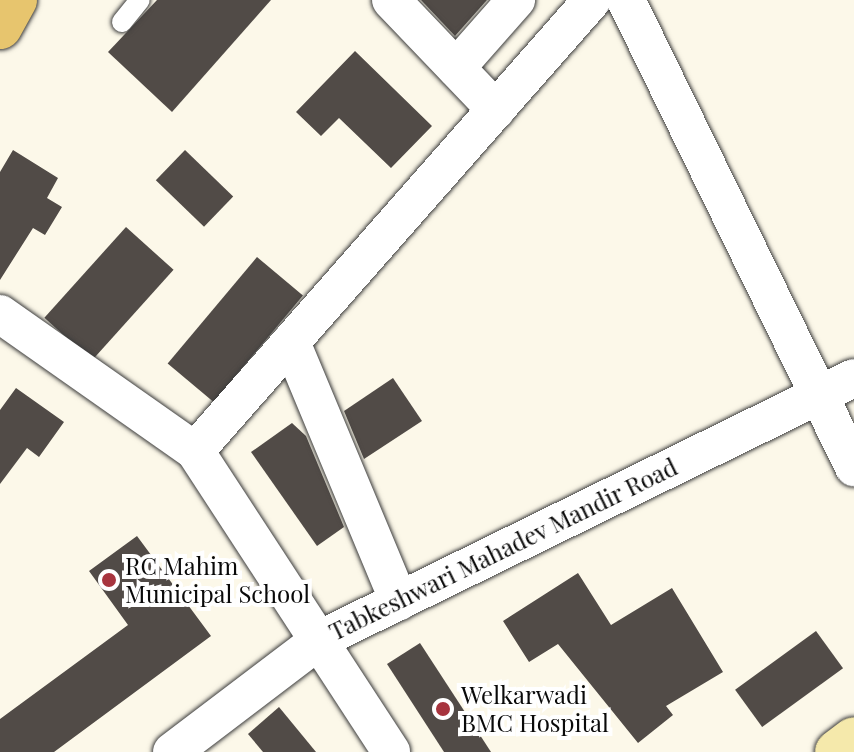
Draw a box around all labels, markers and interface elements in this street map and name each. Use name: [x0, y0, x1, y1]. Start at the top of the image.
street label: Tabkeshwari Mahadev Mandir Road: [324, 452, 682, 646]
place label: RC Mahim Municipal School: [125, 552, 310, 608]
marker: RC Mahim Municipal School: [100, 571, 118, 589]
place label: Welkarwadi BMC Hospital: [461, 681, 609, 737]
marker: Welkarwadi BMC Hospital: [432, 698, 454, 720]

